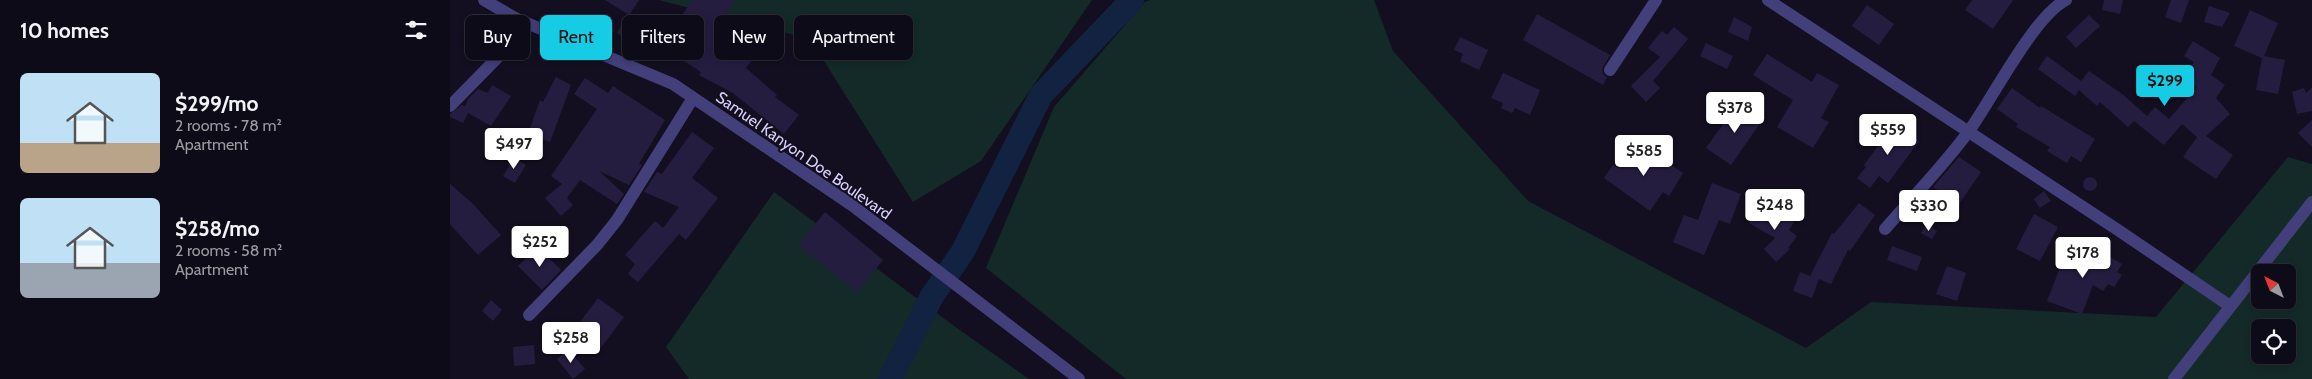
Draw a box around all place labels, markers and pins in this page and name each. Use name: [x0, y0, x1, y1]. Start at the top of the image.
pin: $299: [2135, 64, 2195, 107]
pin: $378: [1705, 92, 1765, 134]
pin: $559: [1858, 114, 1918, 156]
pin: $497: [484, 128, 544, 170]
pin: $585: [1614, 134, 1674, 177]
pin: $248: [1745, 188, 1805, 231]
pin: $330: [1899, 190, 1959, 232]
pin: $252: [510, 226, 570, 268]
pin: $178: [2053, 236, 2113, 279]
pin: $258: [541, 322, 601, 364]

